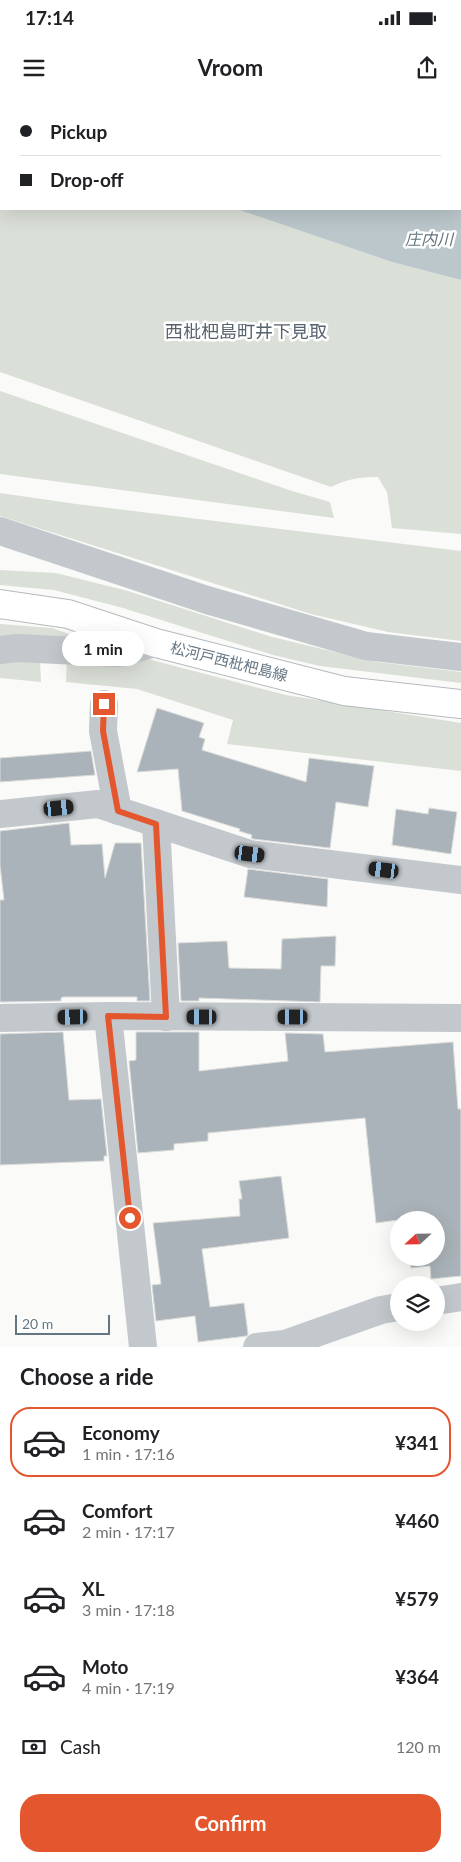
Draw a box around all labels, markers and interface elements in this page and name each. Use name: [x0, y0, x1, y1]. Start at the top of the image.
text: 17:14: [25, 6, 74, 29]
icon: menu: [20, 54, 48, 82]
text: Vroom: [198, 54, 263, 81]
icon: share: [413, 54, 441, 82]
text: Pickup: [50, 120, 107, 143]
text: Drop-off: [50, 168, 124, 191]
water label: 庄内川: [405, 229, 455, 248]
district label: 西枇杷島町井下見取: [165, 320, 327, 342]
callout: 1 min: [63, 632, 145, 666]
street label: 松河戸西枇杷島線: [169, 638, 290, 684]
text: 1 min: [83, 639, 123, 658]
route end: [93, 693, 115, 715]
car: [43, 799, 74, 817]
car: [234, 845, 265, 863]
car: [368, 861, 399, 879]
car: [57, 1009, 88, 1025]
car: [187, 1010, 217, 1025]
car: [278, 1010, 308, 1025]
route start: [119, 1207, 141, 1229]
north arrow: [390, 1211, 445, 1266]
map controls: [390, 1211, 445, 1331]
button: layers: [390, 1276, 445, 1331]
scale bar: [15, 1312, 110, 1335]
text: 20 m: [22, 1315, 53, 1332]
text: Choose a ride: [20, 1363, 154, 1390]
icon: car: [22, 1420, 67, 1465]
text: Economy: [82, 1421, 160, 1444]
text: ¥341: [395, 1431, 439, 1454]
text: 1 min · 17:16: [82, 1444, 175, 1463]
icon: car: [22, 1498, 67, 1543]
text: Comfort: [82, 1499, 153, 1522]
text: ¥460: [395, 1509, 439, 1532]
text: 2 min · 17:17: [82, 1522, 175, 1541]
icon: car: [22, 1576, 67, 1621]
text: XL: [82, 1577, 105, 1600]
text: ¥579: [395, 1587, 439, 1610]
text: 3 min · 17:18: [82, 1600, 175, 1619]
icon: car: [22, 1654, 67, 1699]
text: Moto: [82, 1655, 128, 1678]
text: ¥364: [395, 1665, 439, 1688]
text: 4 min · 17:19: [82, 1678, 175, 1697]
icon: cash: [20, 1733, 48, 1761]
text: Cash: [60, 1735, 101, 1758]
text: 120 m: [396, 1737, 441, 1756]
button: Confirm: [20, 1794, 441, 1852]

